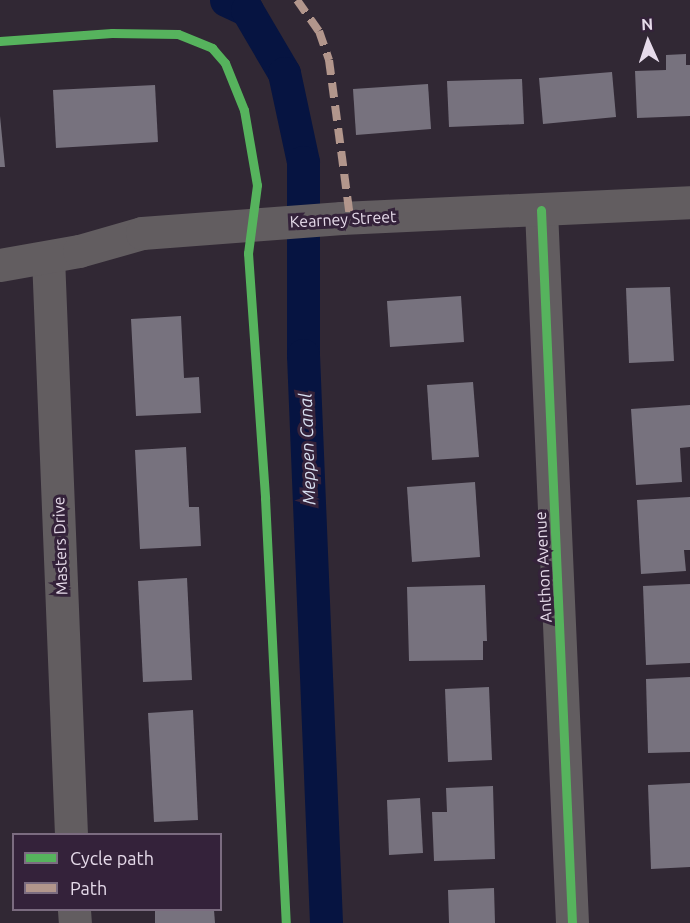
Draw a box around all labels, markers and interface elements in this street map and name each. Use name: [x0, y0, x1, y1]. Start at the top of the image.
north arrow: [618, 12, 678, 72]
text: N: [641, 15, 653, 33]
street label: Kearney Street: [289, 207, 397, 231]
water label: Meppen Canal: [294, 393, 320, 505]
street label: Masters Drive: [49, 496, 71, 596]
street label: Anthon Avenue: [531, 511, 555, 623]
legend: [12, 833, 222, 911]
text: Cycle path: [70, 848, 154, 868]
text: Path: [70, 878, 107, 898]

